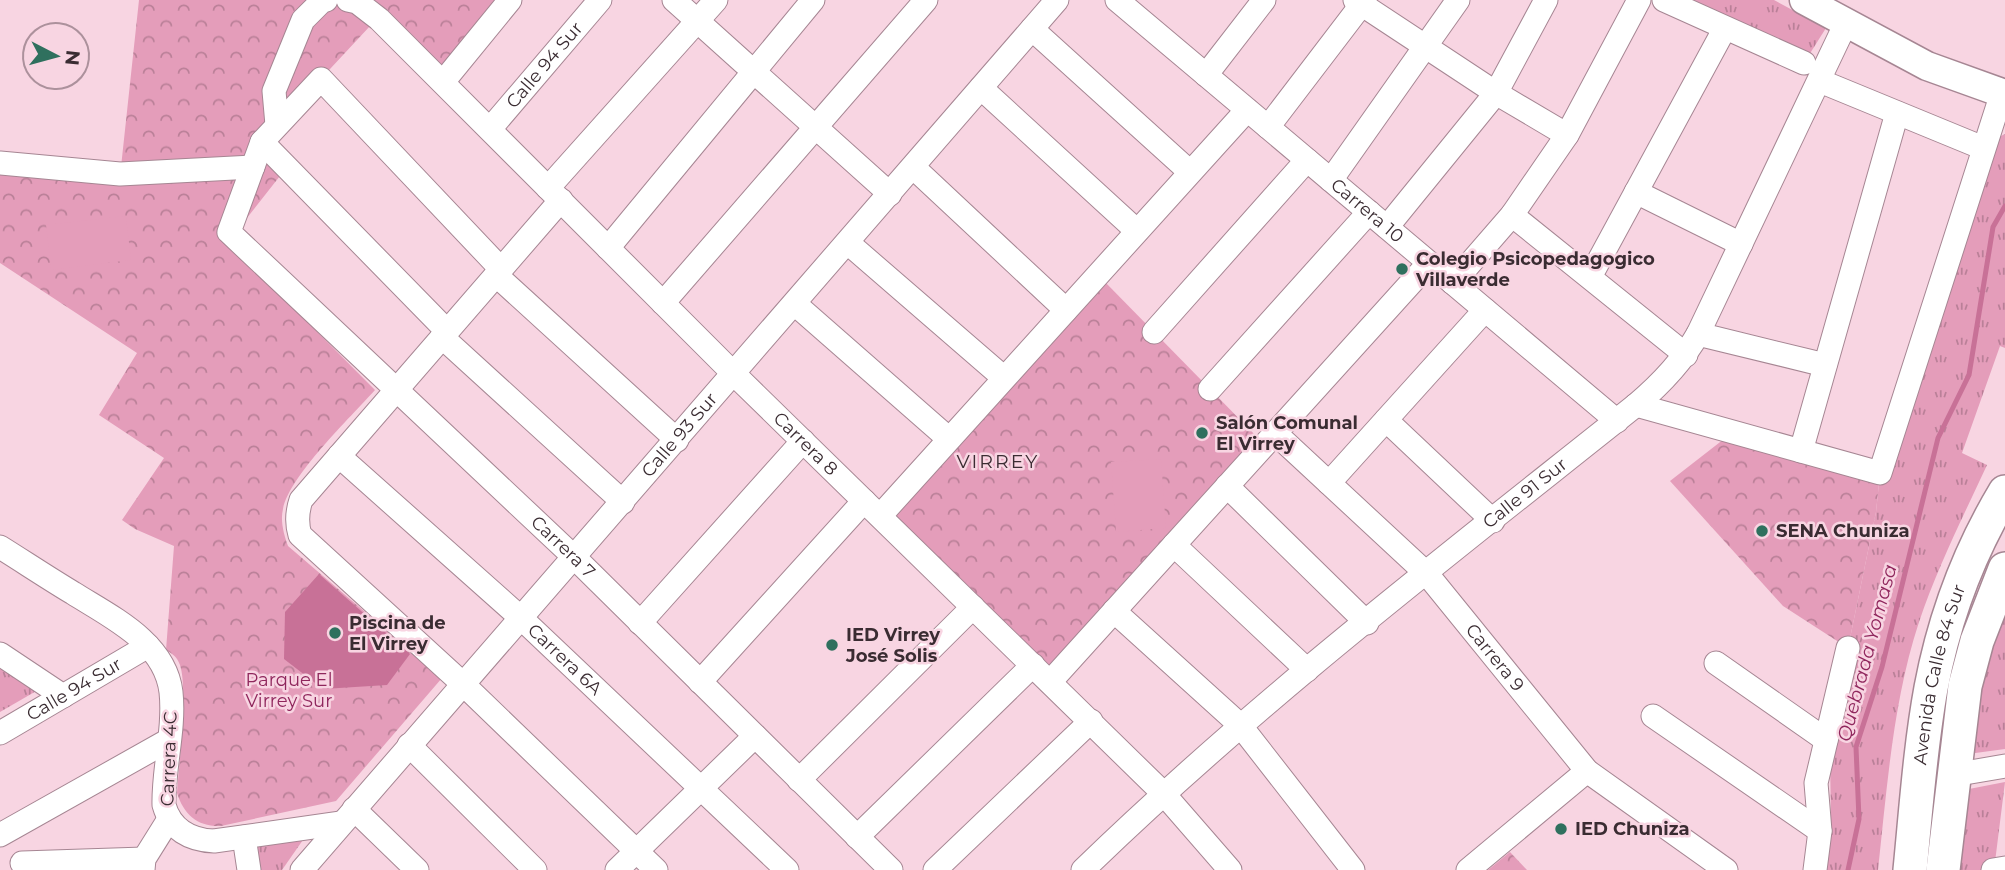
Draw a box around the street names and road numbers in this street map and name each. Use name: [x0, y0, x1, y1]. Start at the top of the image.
street label: Calle 94 Sur: [502, 17, 587, 113]
street label: Carrera 10: [1326, 174, 1408, 248]
street label: Calle 93 Sur: [637, 388, 722, 482]
street label: Carrera 8: [769, 407, 842, 480]
street label: Calle 91 Sur: [1479, 453, 1571, 533]
street label: Carrera 7: [526, 511, 600, 583]
street label: Avenida Calle 84 Sur: [1909, 581, 1970, 766]
street label: Carrera 6A: [523, 619, 607, 700]
street label: Carrera 9: [1461, 619, 1529, 696]
street label: Calle 94 Sur: [23, 653, 126, 726]
street label: Carrera 4C: [156, 711, 182, 807]

